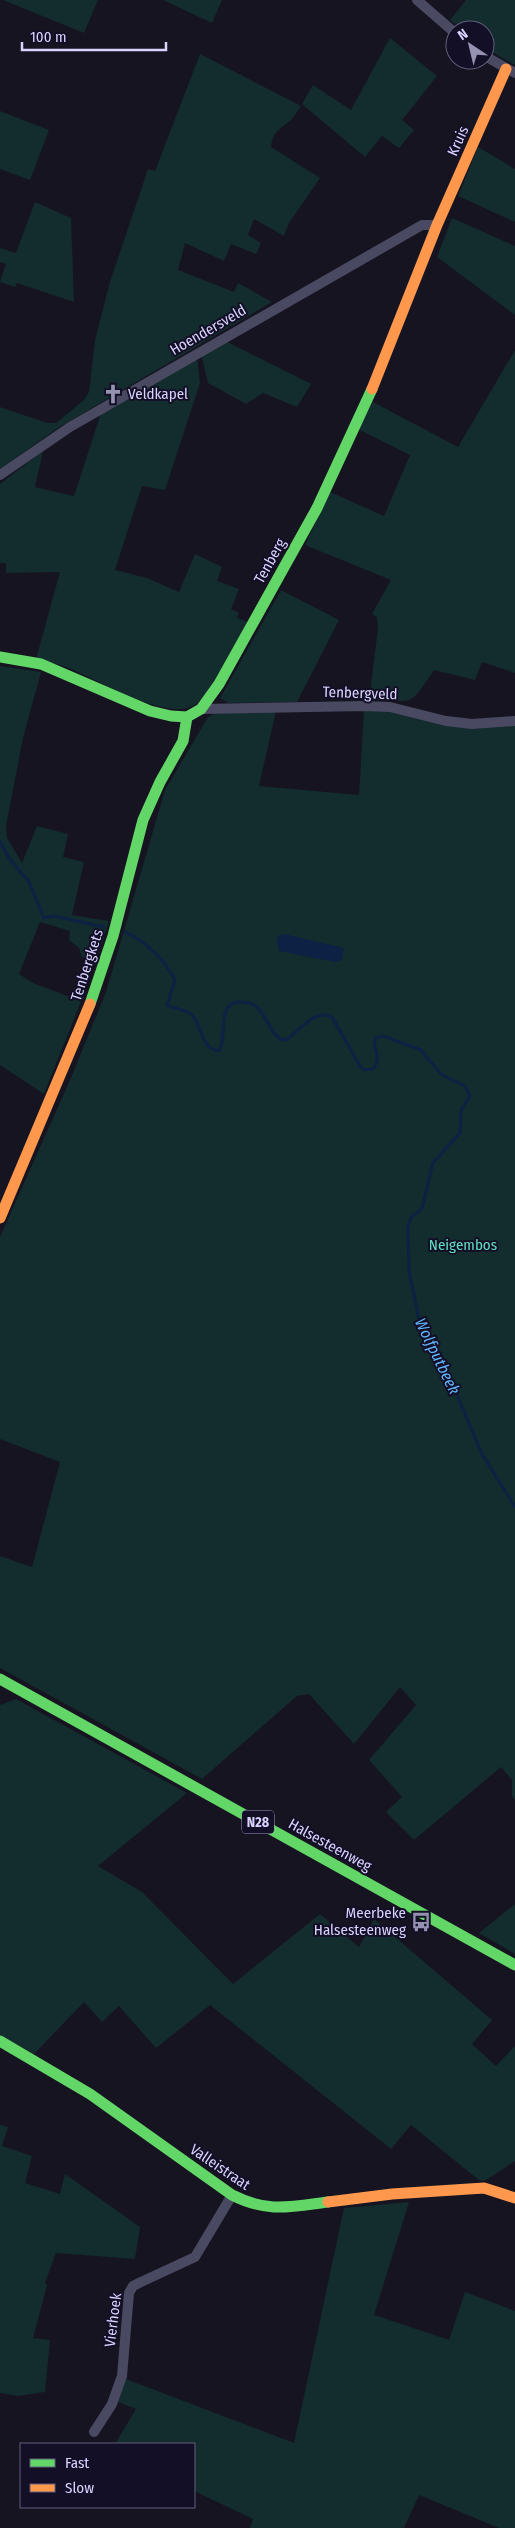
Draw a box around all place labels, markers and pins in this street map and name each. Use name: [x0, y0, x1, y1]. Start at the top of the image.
church icon: Veldkapel: [102, 383, 124, 405]
place label: Veldkapel: [128, 385, 188, 403]
place label: Meerbeke Halsesteenweg: [314, 1904, 406, 1939]
bus stop icon: Meerbeke Halsesteenweg: [410, 1911, 432, 1933]

